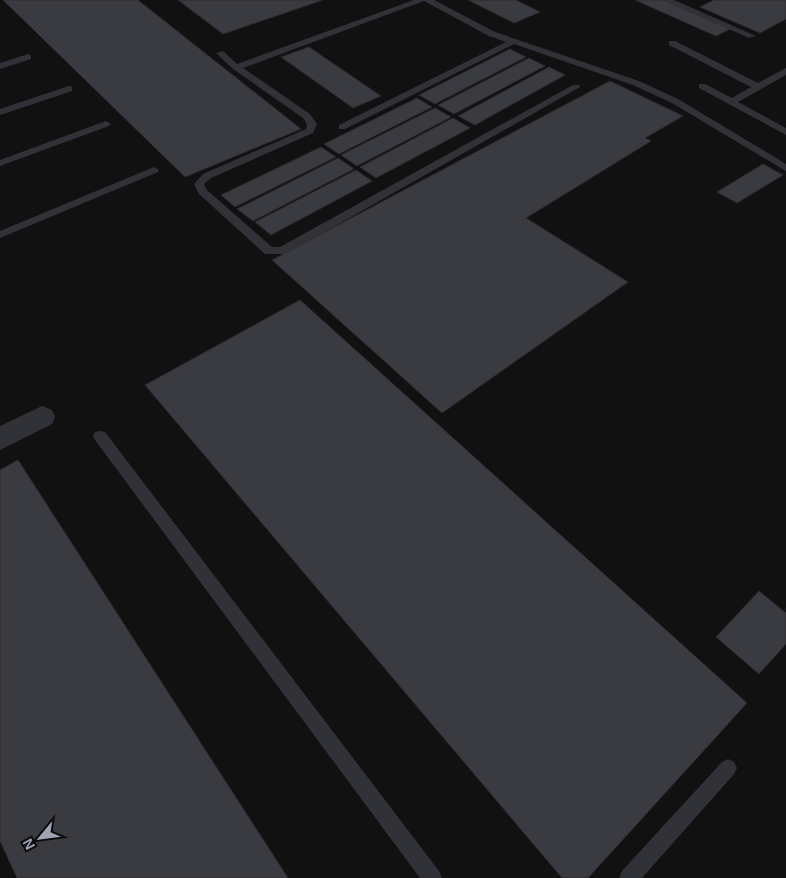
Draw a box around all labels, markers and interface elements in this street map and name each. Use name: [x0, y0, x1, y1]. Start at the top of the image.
north arrow: [15, 813, 65, 863]
text: N: [19, 836, 38, 853]

